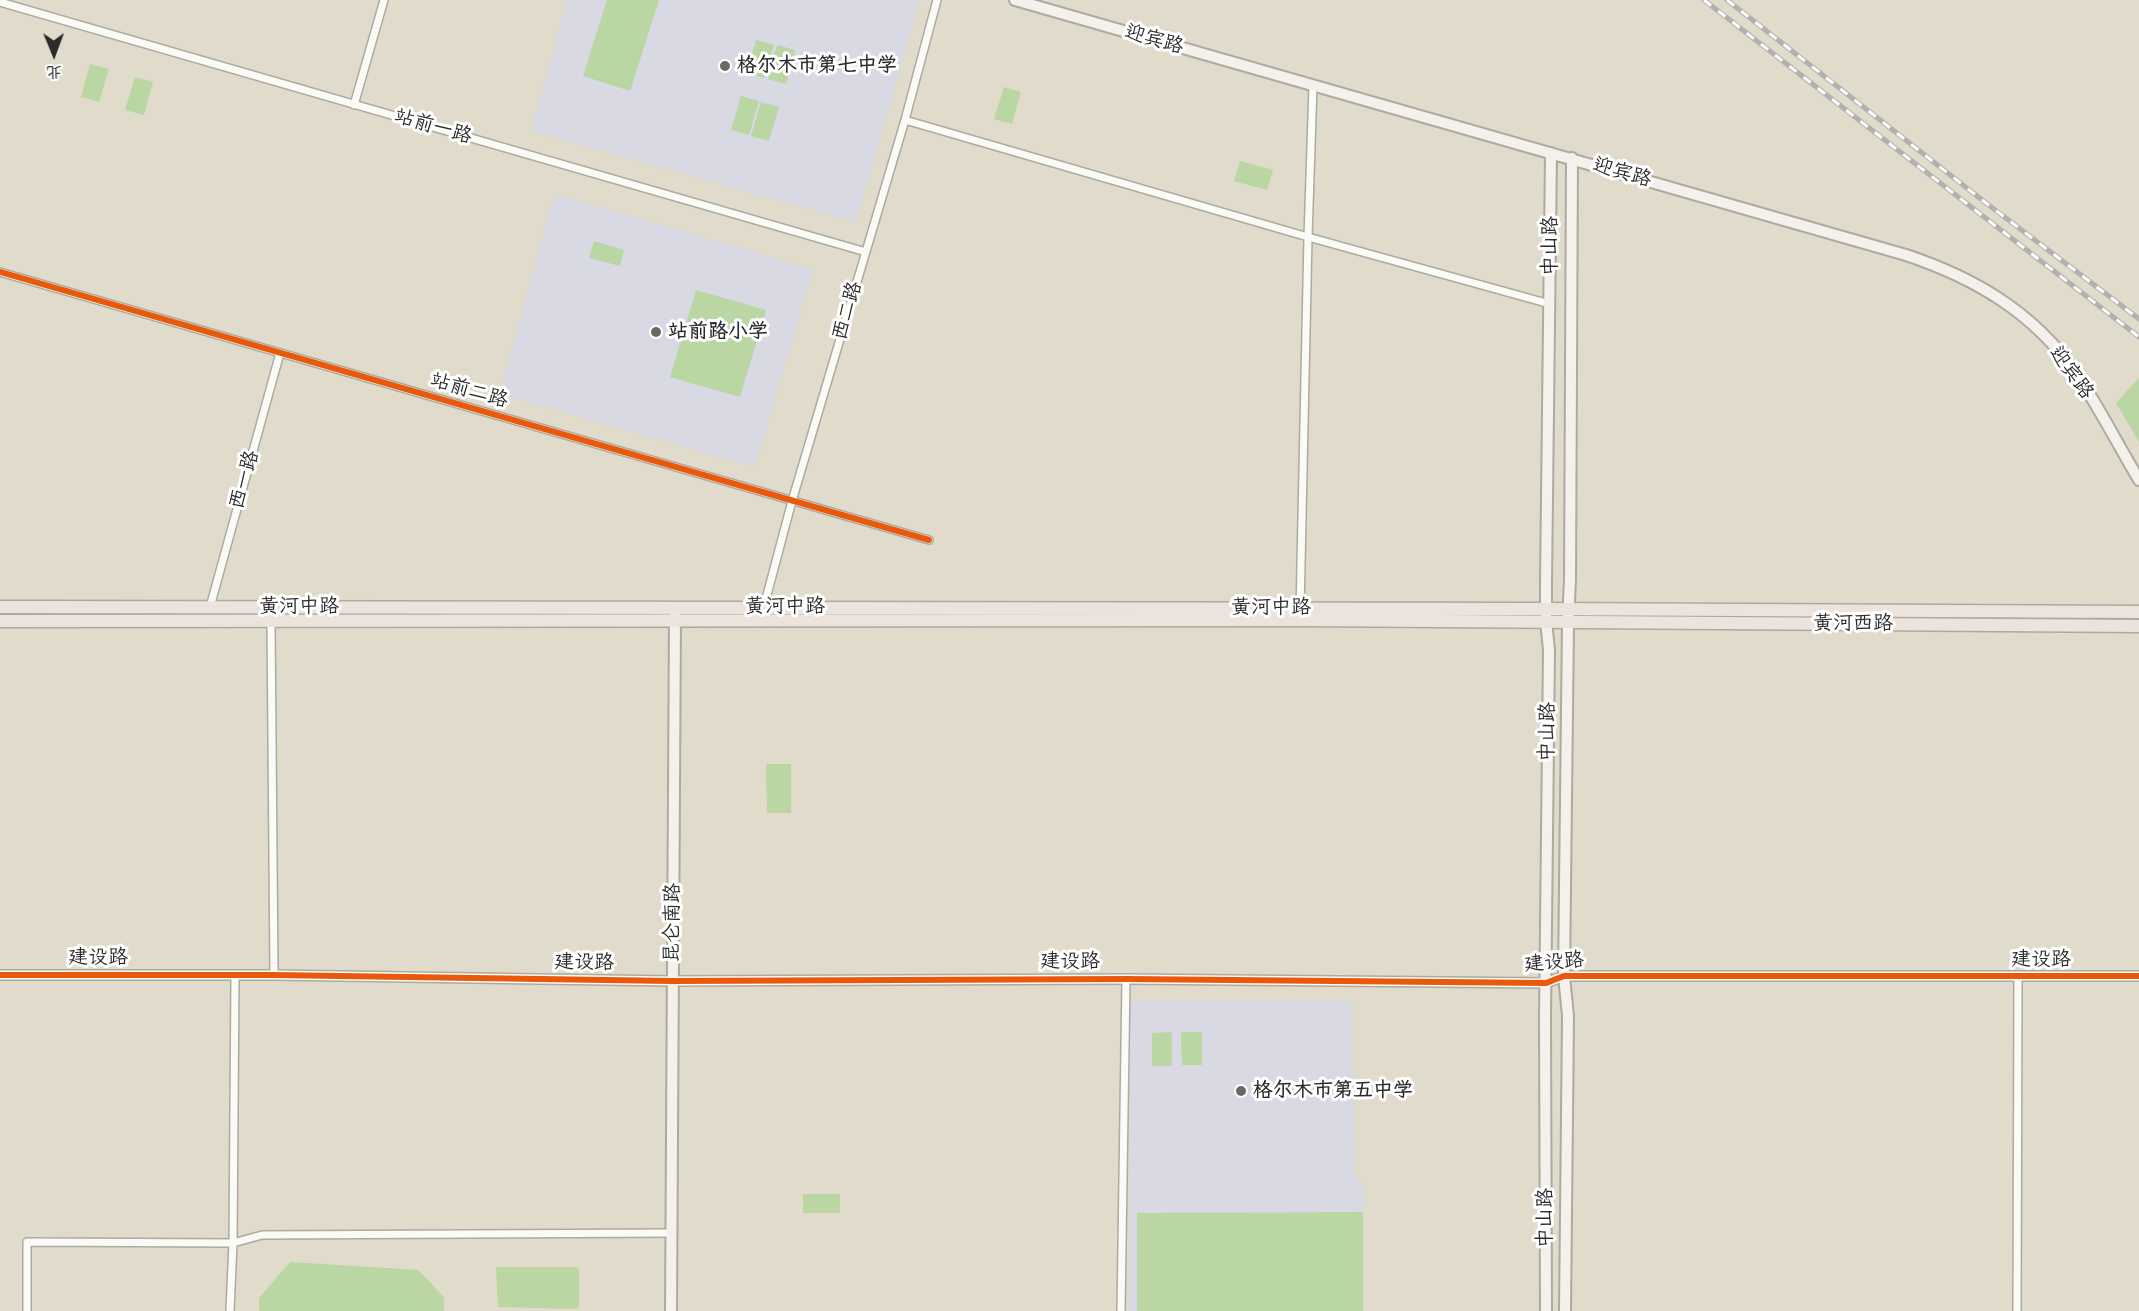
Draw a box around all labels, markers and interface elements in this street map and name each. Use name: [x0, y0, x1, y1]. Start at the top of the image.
street label: 迎宾路: [1122, 20, 1186, 60]
north arrow: [24, 24, 84, 84]
place label: 格尔木市第七中学: [737, 54, 897, 78]
marker: 格尔木市第七中学: [718, 59, 732, 73]
text: 北: [46, 62, 63, 82]
street label: 站前一路: [391, 104, 475, 150]
street label: 迎宾路: [1590, 153, 1654, 193]
street label: 中山路: [1539, 216, 1563, 276]
street label: 西二路: [828, 279, 868, 343]
place label: 站前路小学: [668, 320, 768, 344]
marker: 站前路小学: [649, 325, 663, 339]
street label: 迎宾路: [2044, 342, 2098, 404]
street label: 站前二路: [427, 368, 511, 414]
street label: 西一路: [225, 448, 265, 512]
street label: 黄河中路: [259, 595, 339, 619]
street label: 黄河中路: [745, 595, 825, 619]
street label: 黄河中路: [1231, 596, 1311, 620]
street label: 黄河西路: [1813, 612, 1893, 636]
street label: 中山路: [1535, 702, 1561, 762]
street label: 昆仑南路: [660, 883, 686, 963]
street label: 建设路: [68, 946, 128, 970]
street label: 建设路: [1523, 948, 1585, 978]
street label: 建设路: [2011, 948, 2071, 972]
street label: 建设路: [554, 950, 614, 976]
street label: 建设路: [1040, 950, 1100, 974]
place label: 格尔木市第五中学: [1253, 1079, 1413, 1103]
marker: 格尔木市第五中学: [1234, 1084, 1248, 1098]
street label: 中山路: [1534, 1188, 1558, 1248]

